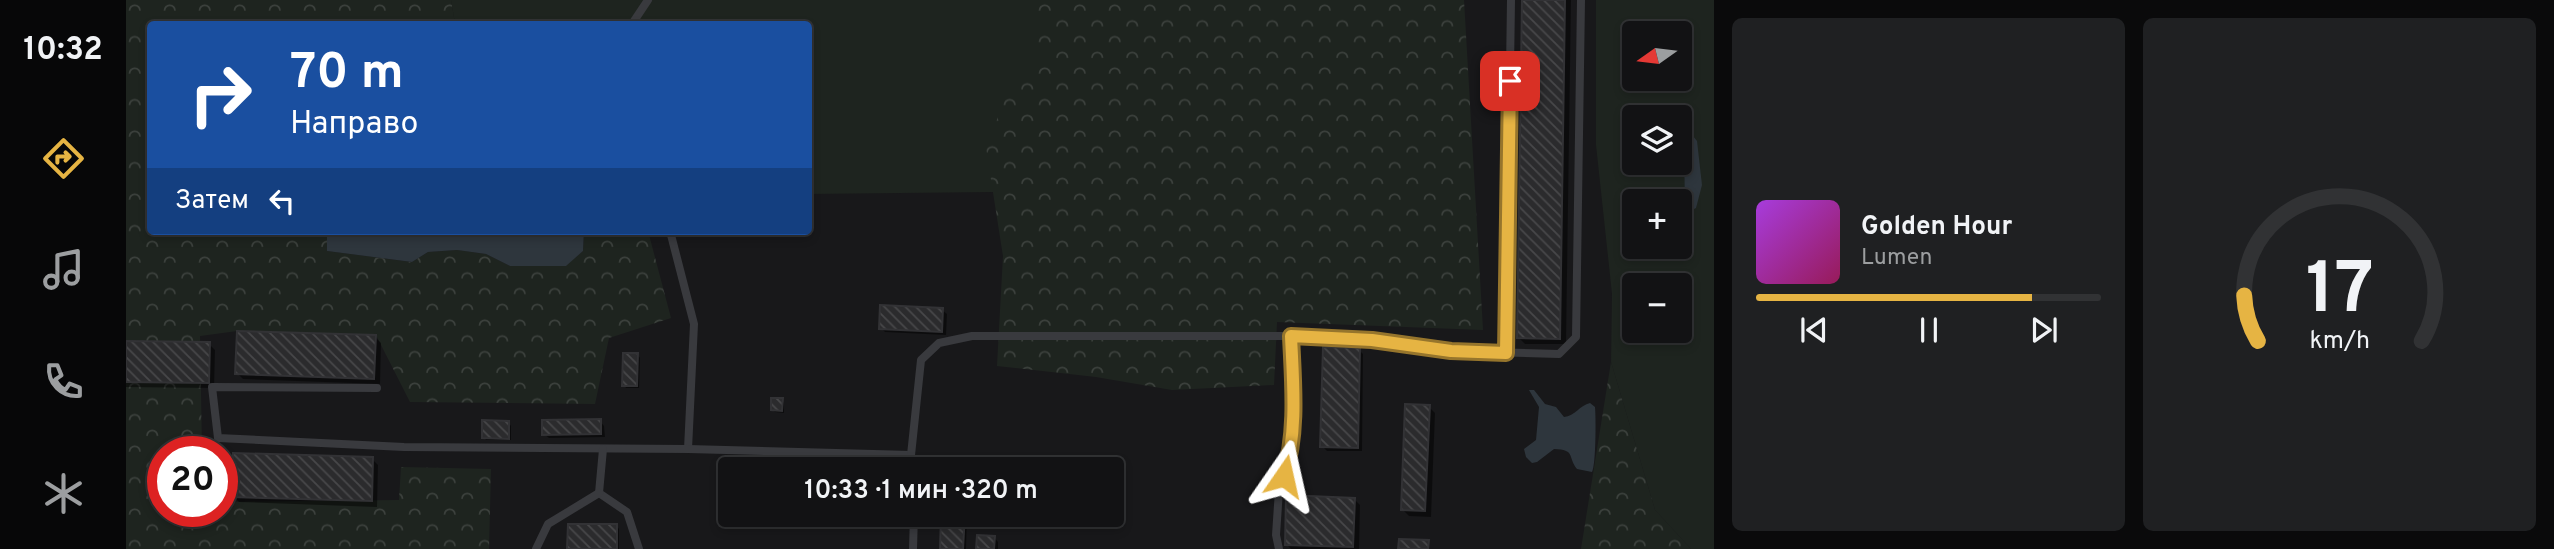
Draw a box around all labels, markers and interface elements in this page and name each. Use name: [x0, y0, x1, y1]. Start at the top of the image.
north arrow: [1622, 21, 1692, 91]
map controls: [1622, 21, 1692, 343]
text: 10:32: [23, 31, 103, 71]
text: 70 m: [290, 44, 404, 106]
icon: right: [175, 49, 266, 140]
pin: [1480, 51, 1540, 111]
icon: arrive: [1491, 62, 1529, 100]
text: Направо: [290, 105, 418, 145]
button: layers: [1622, 105, 1692, 175]
icon: directions: [39, 134, 88, 183]
icon: left: [263, 182, 301, 220]
text: Затем: [175, 185, 249, 218]
button: +: [1622, 189, 1692, 259]
text: Golden Hour: [1861, 211, 2012, 244]
text: Lumen: [1861, 244, 1932, 273]
icon: music: [39, 245, 88, 294]
text: 17: [2305, 247, 2374, 339]
button: −: [1622, 273, 1692, 343]
icon: previous: [1795, 311, 1833, 349]
icon: pause: [1910, 311, 1948, 349]
icon: next: [2025, 311, 2063, 349]
text: km/h: [2309, 325, 2370, 357]
icon: phone: [39, 357, 88, 406]
speed limit sign: 20: [147, 436, 238, 527]
position arrow: [1247, 439, 1321, 513]
icon: climate: [39, 469, 88, 518]
text: 10:33 · 1 мин · 320 m: [804, 475, 1038, 508]

